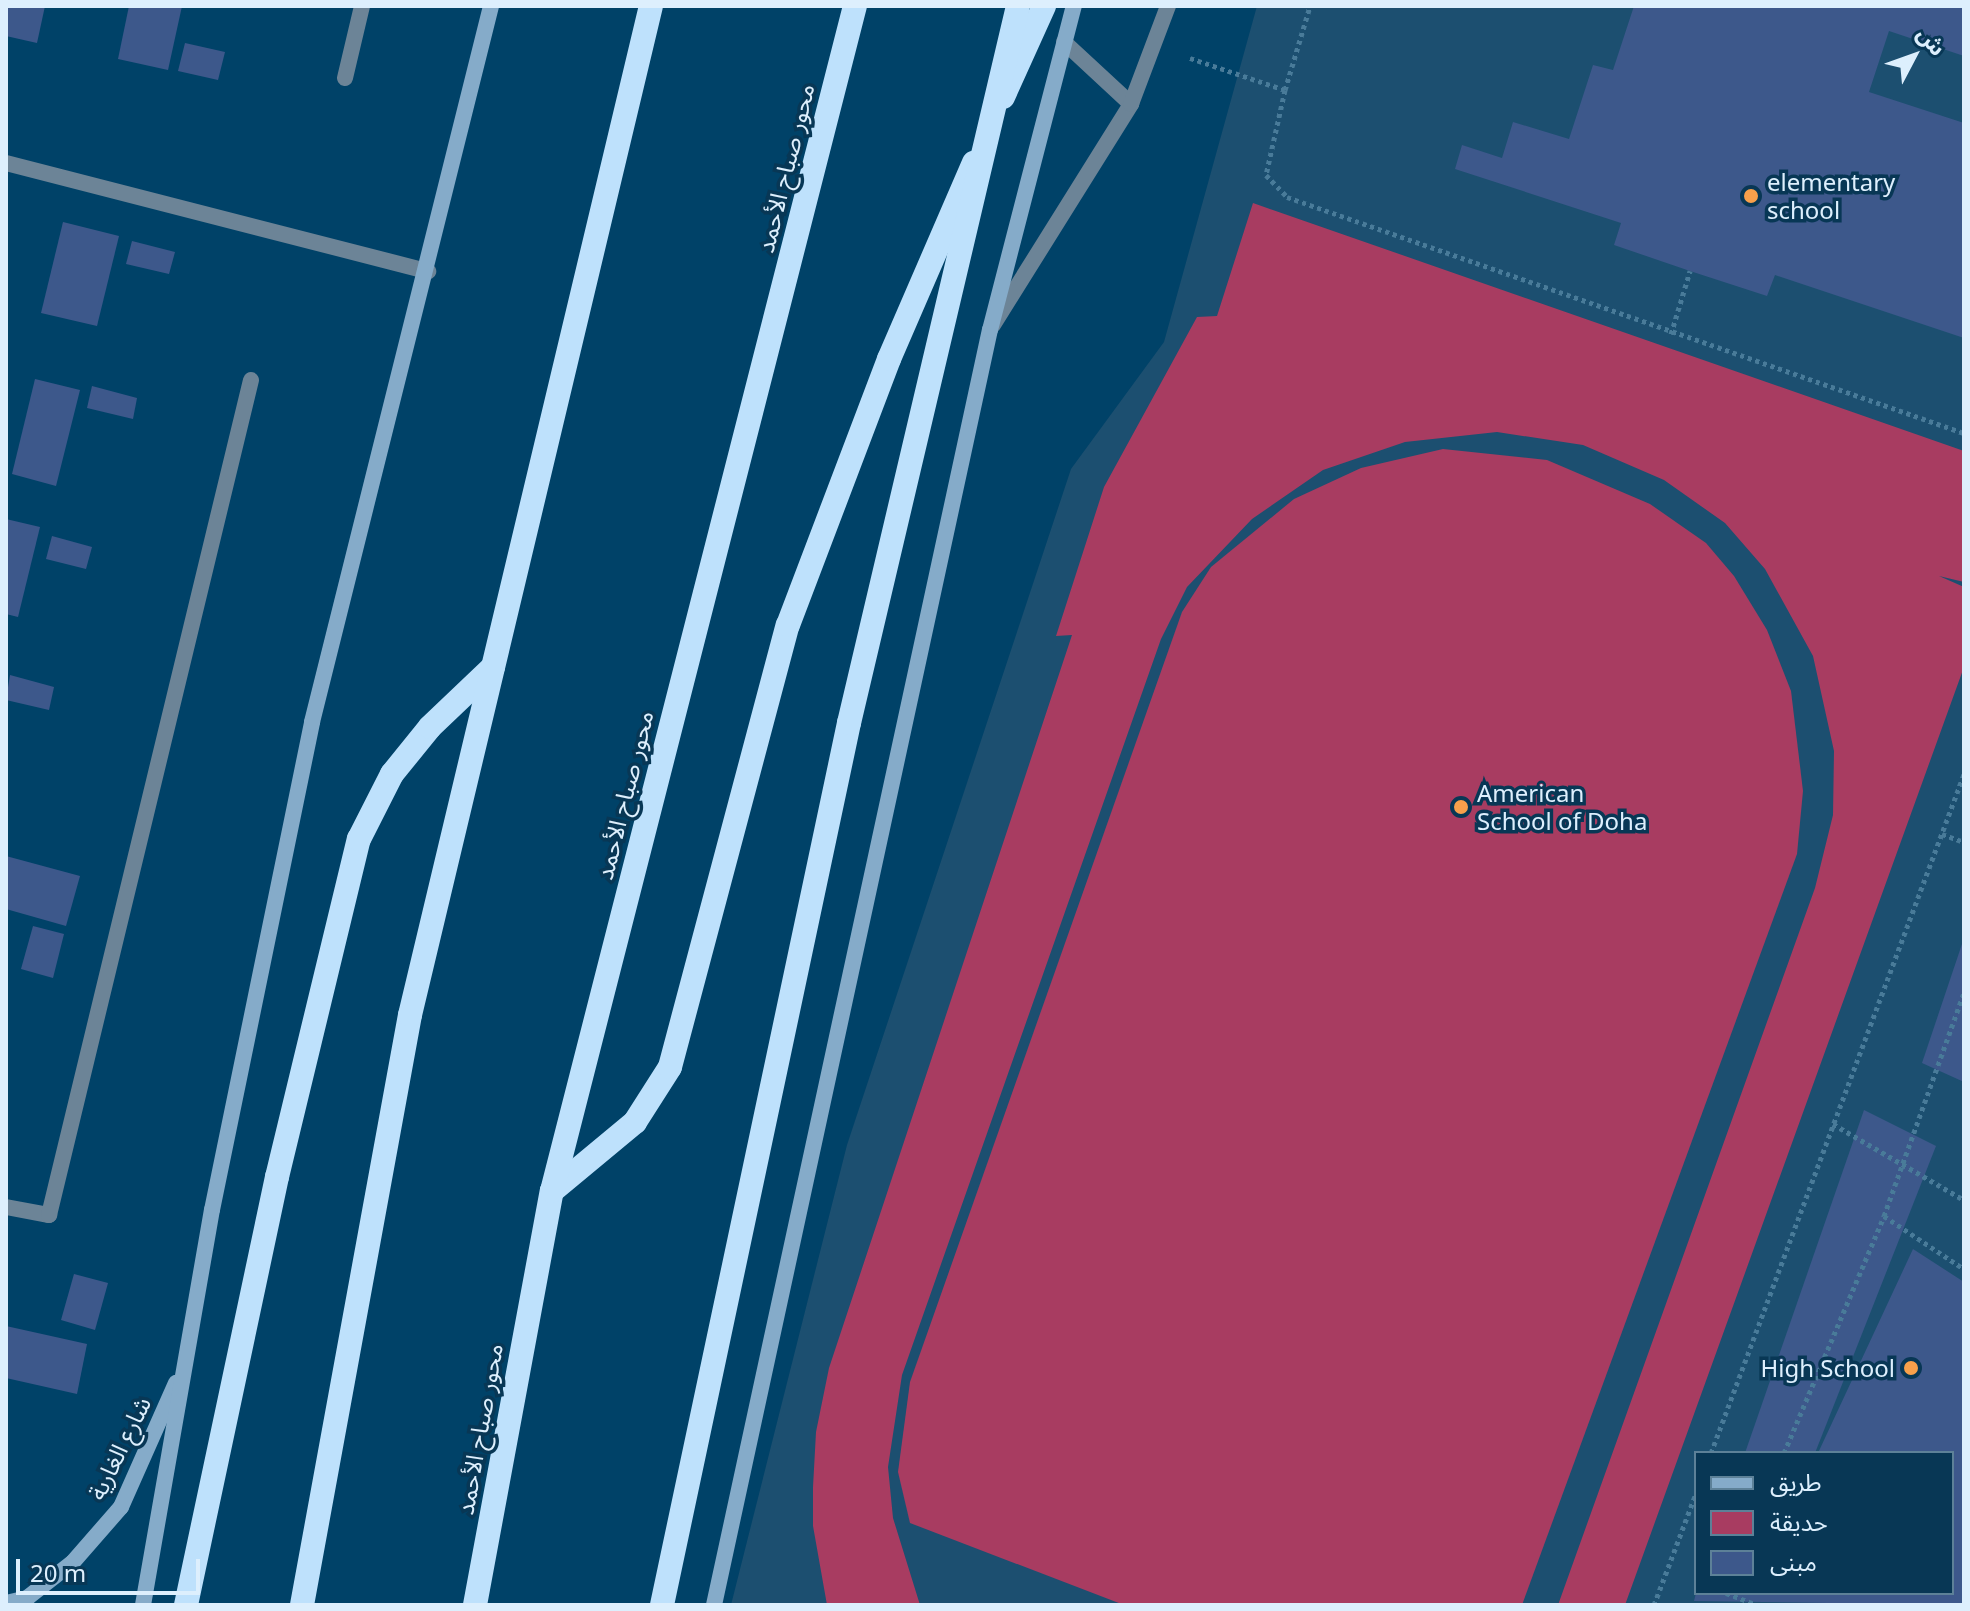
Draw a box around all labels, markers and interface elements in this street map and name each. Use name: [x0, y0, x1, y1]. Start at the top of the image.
north arrow: [1874, 16, 1954, 96]
text: ش: [1911, 19, 1953, 61]
street label: محور صباح الأحمد: [750, 80, 820, 256]
place label: elementary school: [1767, 168, 1895, 224]
marker: elementary school: [1742, 187, 1760, 205]
street label: محور صباح الأحمد: [589, 707, 659, 883]
place label: American School of Doha: [1477, 779, 1647, 835]
marker: American School of Doha: [1452, 798, 1470, 816]
street label: محور صباح الأحمد: [450, 1341, 508, 1517]
place label: High School: [1760, 1354, 1895, 1382]
marker: High School: [1902, 1359, 1920, 1377]
street label: شارع الغارية: [82, 1392, 156, 1504]
legend: [1694, 1451, 1954, 1595]
text: طريق: [1770, 1465, 1822, 1498]
text: حديقة: [1770, 1505, 1828, 1538]
scale bar: [20, 1543, 204, 1593]
text: مبنى: [1770, 1545, 1817, 1578]
text: 20 m: [30, 1556, 86, 1589]

